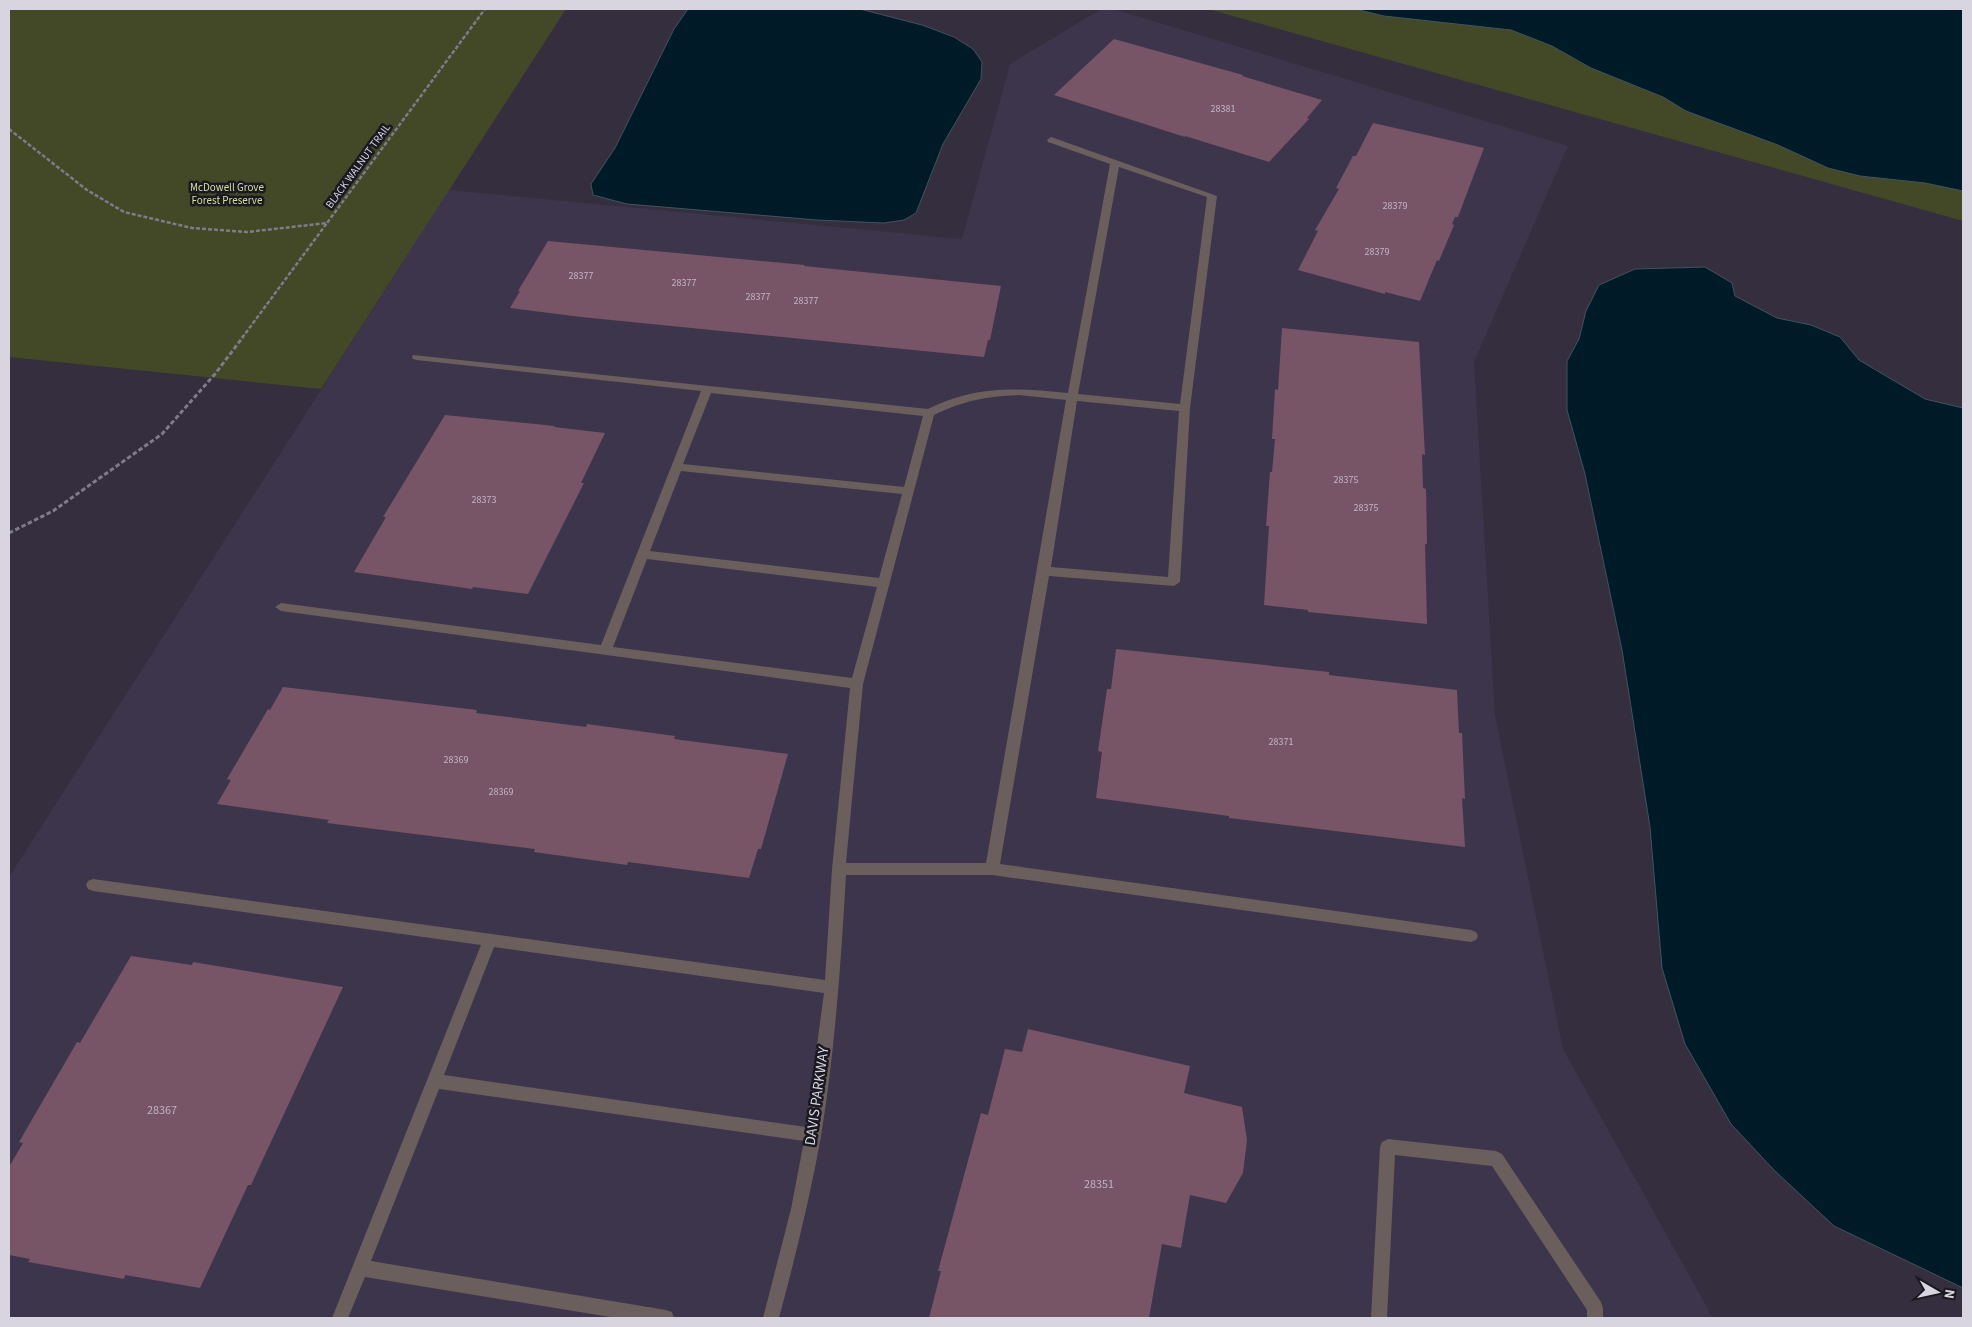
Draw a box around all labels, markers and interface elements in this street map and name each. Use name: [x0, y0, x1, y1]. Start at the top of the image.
house number: 28381: [1211, 102, 1235, 116]
street label: BLACK WALNUT TRAIL: [322, 120, 394, 211]
park label: McDowell Grove Forest Preserve: [190, 180, 264, 208]
house number: 28379: [1383, 199, 1407, 213]
house number: 28379: [1365, 245, 1389, 259]
house number: 28377: [569, 269, 593, 283]
house number: 28377: [672, 276, 696, 290]
house number: 28377: [746, 290, 770, 304]
house number: 28377: [794, 294, 818, 308]
house number: 28375: [1334, 473, 1358, 487]
house number: 28373: [472, 493, 496, 507]
house number: 28375: [1354, 501, 1378, 515]
house number: 28371: [1269, 735, 1293, 749]
house number: 28369: [444, 753, 468, 767]
house number: 28369: [489, 785, 513, 799]
street label: DAVIS PARKWAY: [800, 1044, 834, 1147]
house number: 28367: [147, 1102, 177, 1119]
house number: 28351: [1084, 1176, 1114, 1193]
north arrow: [1912, 1267, 1962, 1317]
text: N: [1938, 1288, 1959, 1300]

